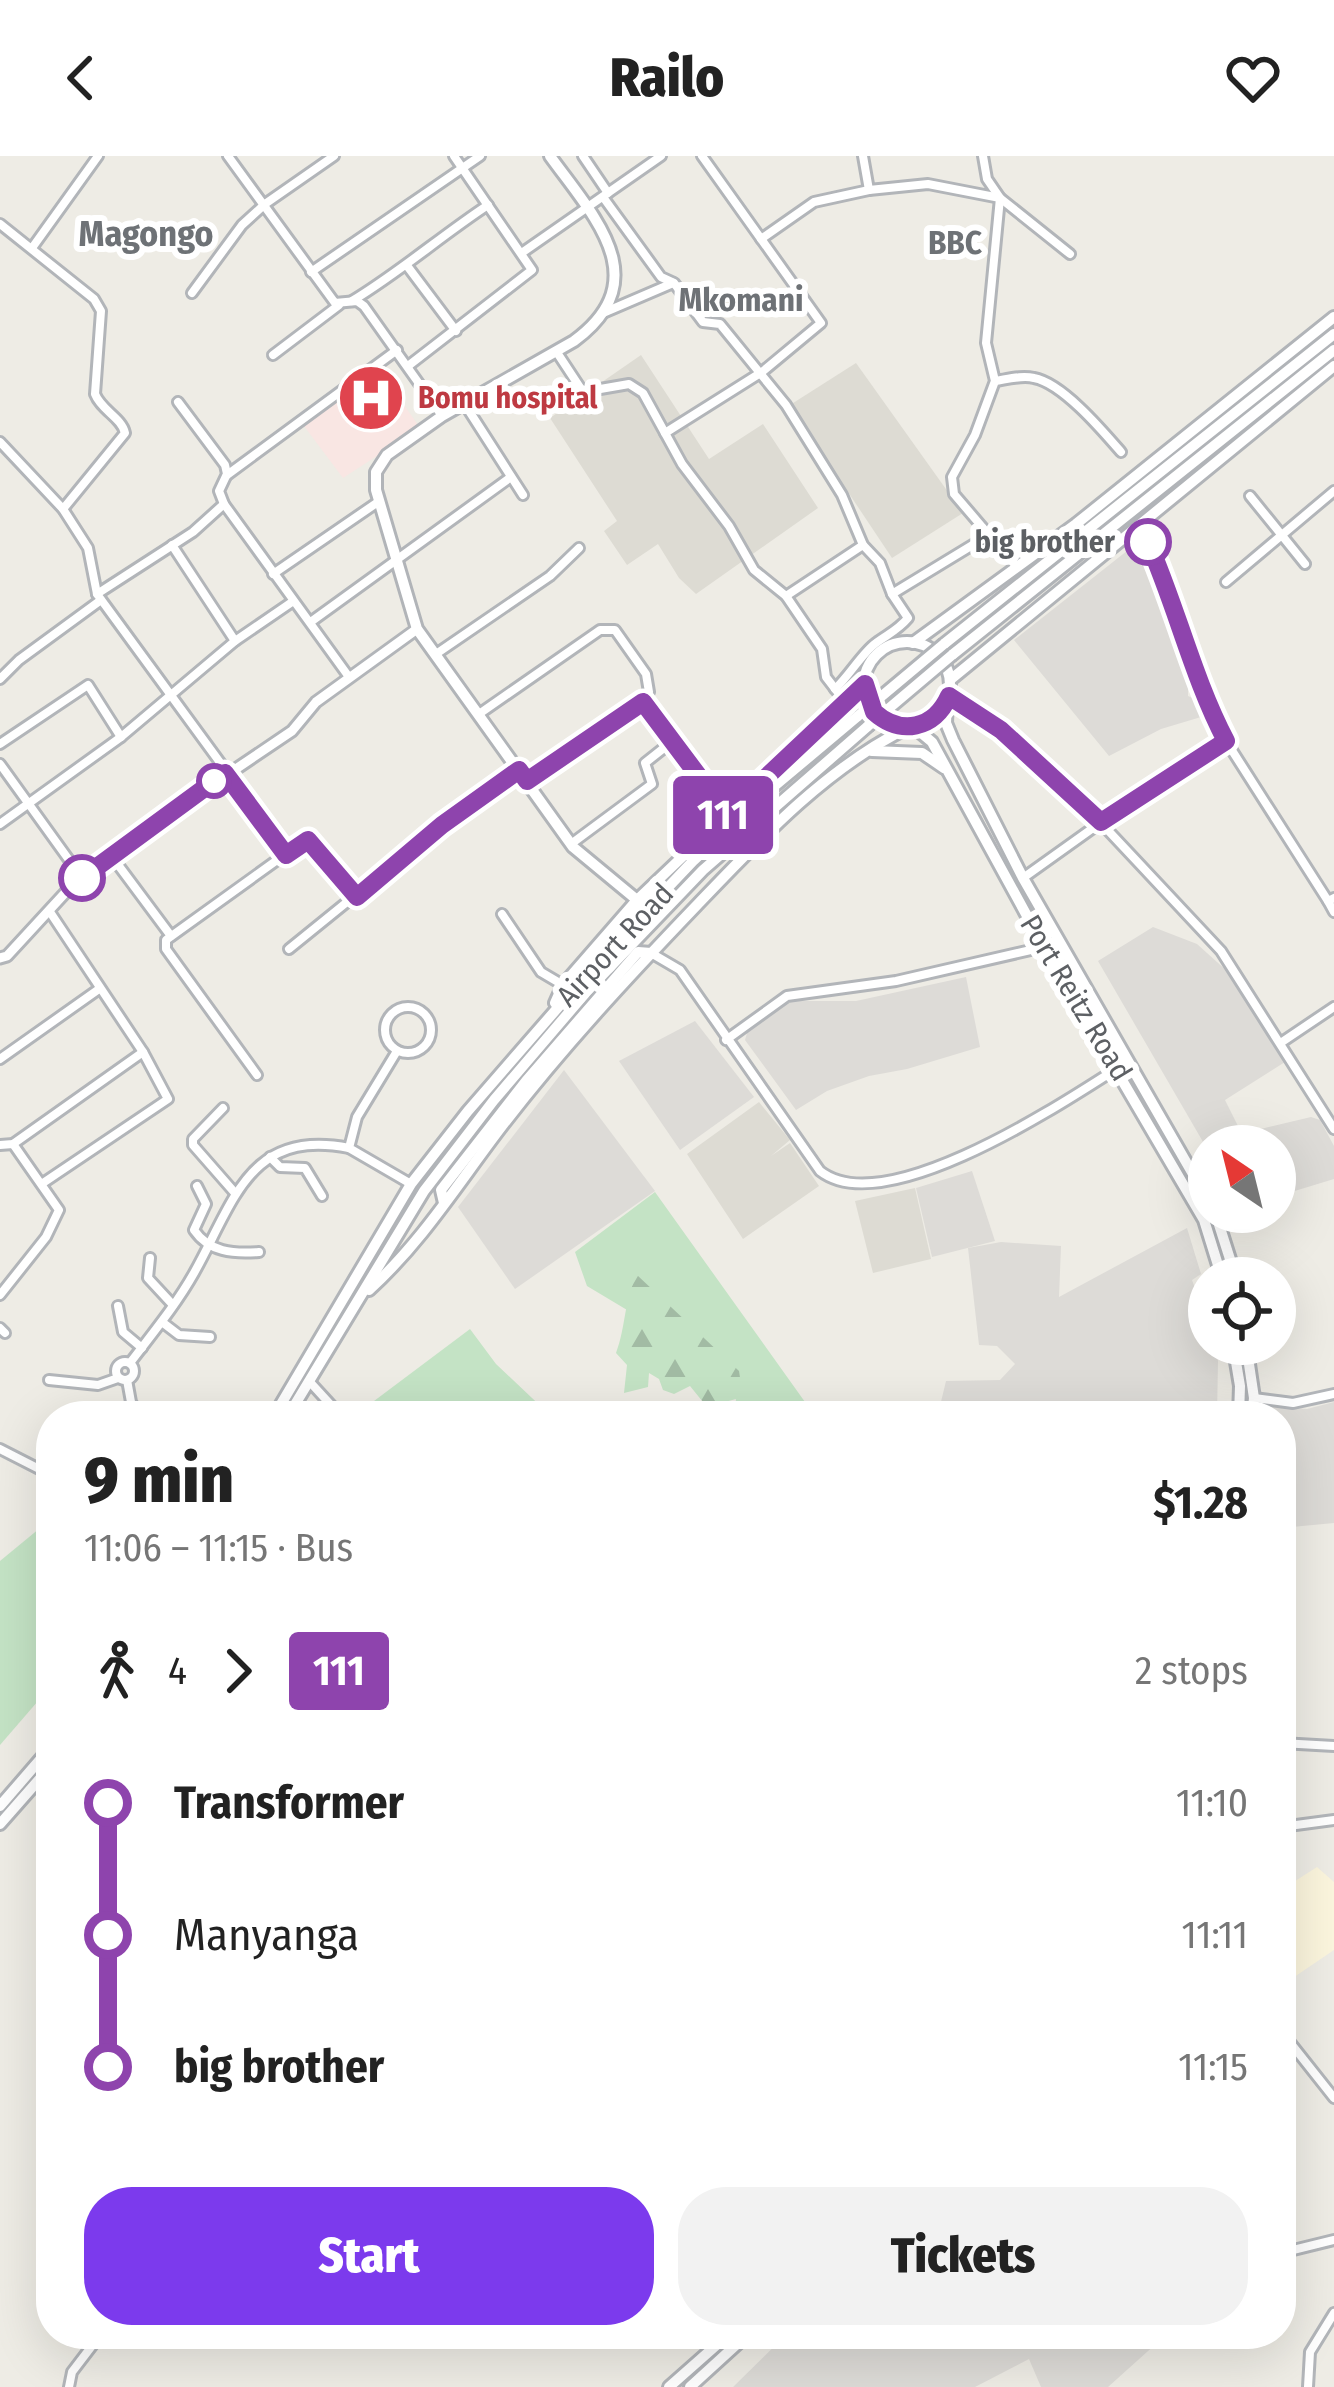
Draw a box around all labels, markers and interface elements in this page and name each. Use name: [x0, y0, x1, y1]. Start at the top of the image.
icon: back: [48, 45, 114, 111]
icon: heart: [1220, 45, 1286, 111]
text: Railo: [610, 46, 724, 110]
district label: Magongo: [79, 212, 213, 256]
district label: BBC: [928, 223, 983, 263]
district label: Mkomani: [678, 280, 804, 320]
hospital icon: Bomu hospital: [336, 363, 406, 433]
place label: Bomu hospital: [418, 380, 598, 416]
marker: big brother: [1126, 520, 1170, 564]
place label: big brother: [975, 524, 1116, 560]
unlabelled marker: [198, 765, 230, 797]
line badge: 111: [654, 776, 792, 854]
text: 111: [697, 790, 749, 840]
unlabelled marker: [60, 856, 104, 900]
street label: Airport Road: [549, 876, 681, 1014]
street label: Port Reitz Road: [1012, 909, 1140, 1087]
north arrow: [1188, 1125, 1296, 1233]
map controls: [1188, 1125, 1296, 1365]
button: locate: [1188, 1257, 1296, 1365]
text: 9 min: [84, 1440, 234, 1519]
text: $1.28: [1153, 1476, 1248, 1530]
text: 11:06 – 11:15 · Bus: [84, 1525, 353, 1571]
icon: walk: [84, 1638, 150, 1704]
icon: forward: [205, 1638, 271, 1704]
text: 111: [313, 1646, 365, 1696]
text: 4: [168, 1648, 187, 1694]
text: 2 stops: [1135, 1648, 1248, 1694]
text: Transformer: [174, 1776, 404, 1830]
text: 11:10: [1176, 1780, 1248, 1826]
text: Manyanga: [174, 1908, 359, 1962]
text: 11:11: [1182, 1912, 1248, 1958]
text: big brother: [174, 2040, 384, 2094]
text: 11:15: [1178, 2044, 1248, 2090]
button: Start: [84, 2187, 654, 2325]
button: Tickets: [678, 2187, 1248, 2325]

